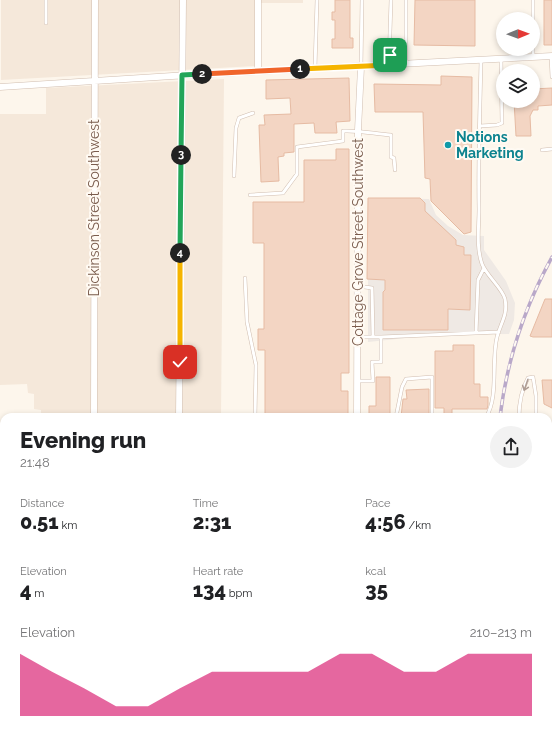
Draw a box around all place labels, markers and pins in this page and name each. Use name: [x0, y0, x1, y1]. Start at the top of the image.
pin: [373, 38, 407, 72]
pin: 1: [290, 59, 310, 79]
pin: 2: [192, 64, 212, 84]
place label: Notions Marketing: [456, 129, 524, 161]
marker: Notions Marketing: [443, 140, 453, 150]
pin: 3: [171, 145, 191, 165]
pin: 4: [170, 243, 190, 263]
pin: [163, 345, 197, 379]

